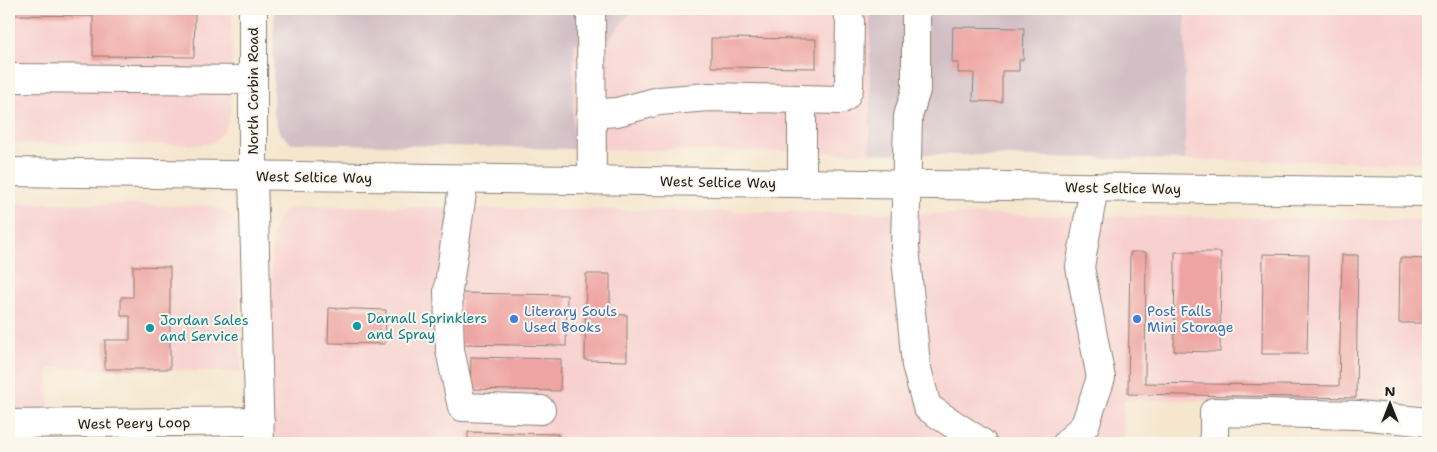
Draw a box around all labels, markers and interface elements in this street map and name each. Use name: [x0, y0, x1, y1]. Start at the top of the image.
street label: North Corbin Road: [244, 27, 262, 155]
street label: West Seltice Way: [256, 167, 372, 187]
street label: West Seltice Way: [660, 172, 776, 192]
street label: West Seltice Way: [1065, 178, 1181, 198]
place label: Literary Souls Used Books: [524, 302, 617, 336]
place label: Post Falls Mini Storage: [1147, 302, 1234, 336]
place label: Darnall Sprinklers and Spray: [367, 309, 487, 343]
place label: Jordan Sales and Service: [160, 311, 249, 345]
marker: Literary Souls Used Books: [508, 313, 520, 325]
marker: Post Falls Mini Storage: [1131, 313, 1143, 325]
marker: Darnall Sprinklers and Spray: [351, 320, 363, 332]
marker: Jordan Sales and Service: [144, 322, 156, 334]
north arrow: [1364, 380, 1414, 430]
text: N: [1384, 382, 1396, 400]
street label: West Peery Loop: [78, 413, 191, 433]

